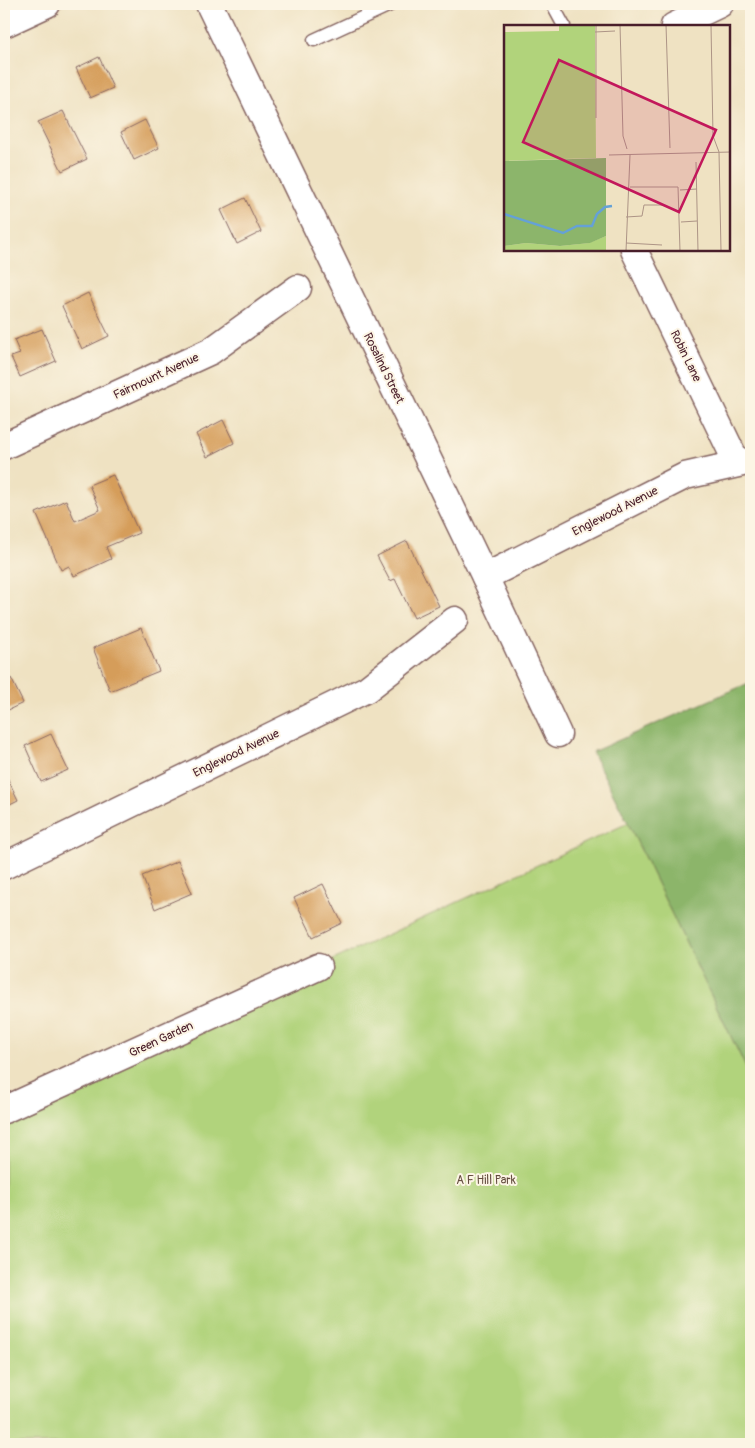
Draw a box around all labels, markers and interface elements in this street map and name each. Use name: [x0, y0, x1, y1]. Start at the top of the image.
inset map: [504, 25, 730, 251]
street label: Robin Lane: [667, 328, 704, 384]
street label: Rosalind Street: [360, 330, 407, 406]
street label: Fairmount Avenue: [111, 350, 201, 403]
street label: Englewood Avenue: [570, 483, 661, 540]
street label: Englewood Avenue: [191, 726, 282, 781]
street label: Green Garden: [127, 1018, 196, 1061]
park label: A F Hill Park: [456, 1173, 516, 1188]

